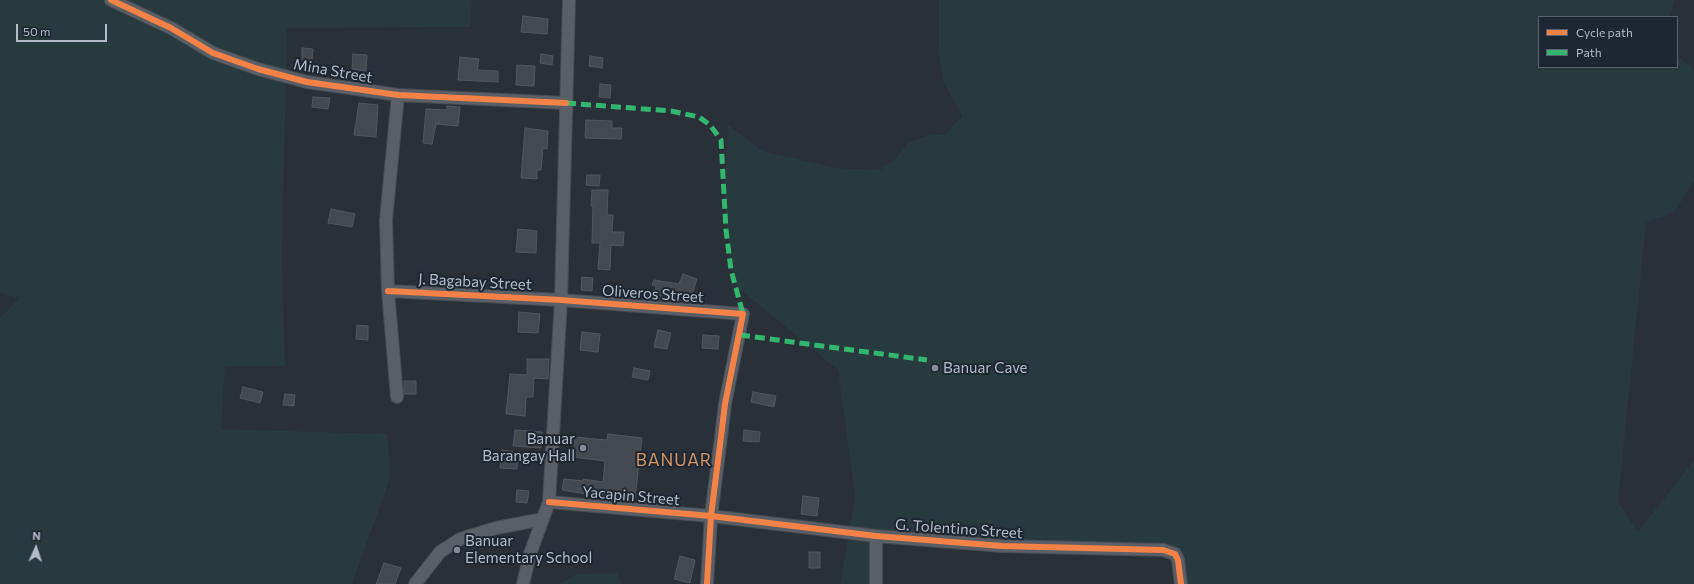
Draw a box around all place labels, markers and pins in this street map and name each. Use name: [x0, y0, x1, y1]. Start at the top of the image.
place label: Banuar Cave: [943, 359, 1028, 377]
marker: Banuar Cave: [930, 363, 940, 373]
place label: Banuar Barangay Hall: [482, 430, 575, 465]
marker: Banuar Barangay Hall: [578, 443, 588, 453]
place label: Banuar Elementary School: [465, 532, 592, 567]
marker: Banuar Elementary School: [452, 545, 462, 555]

